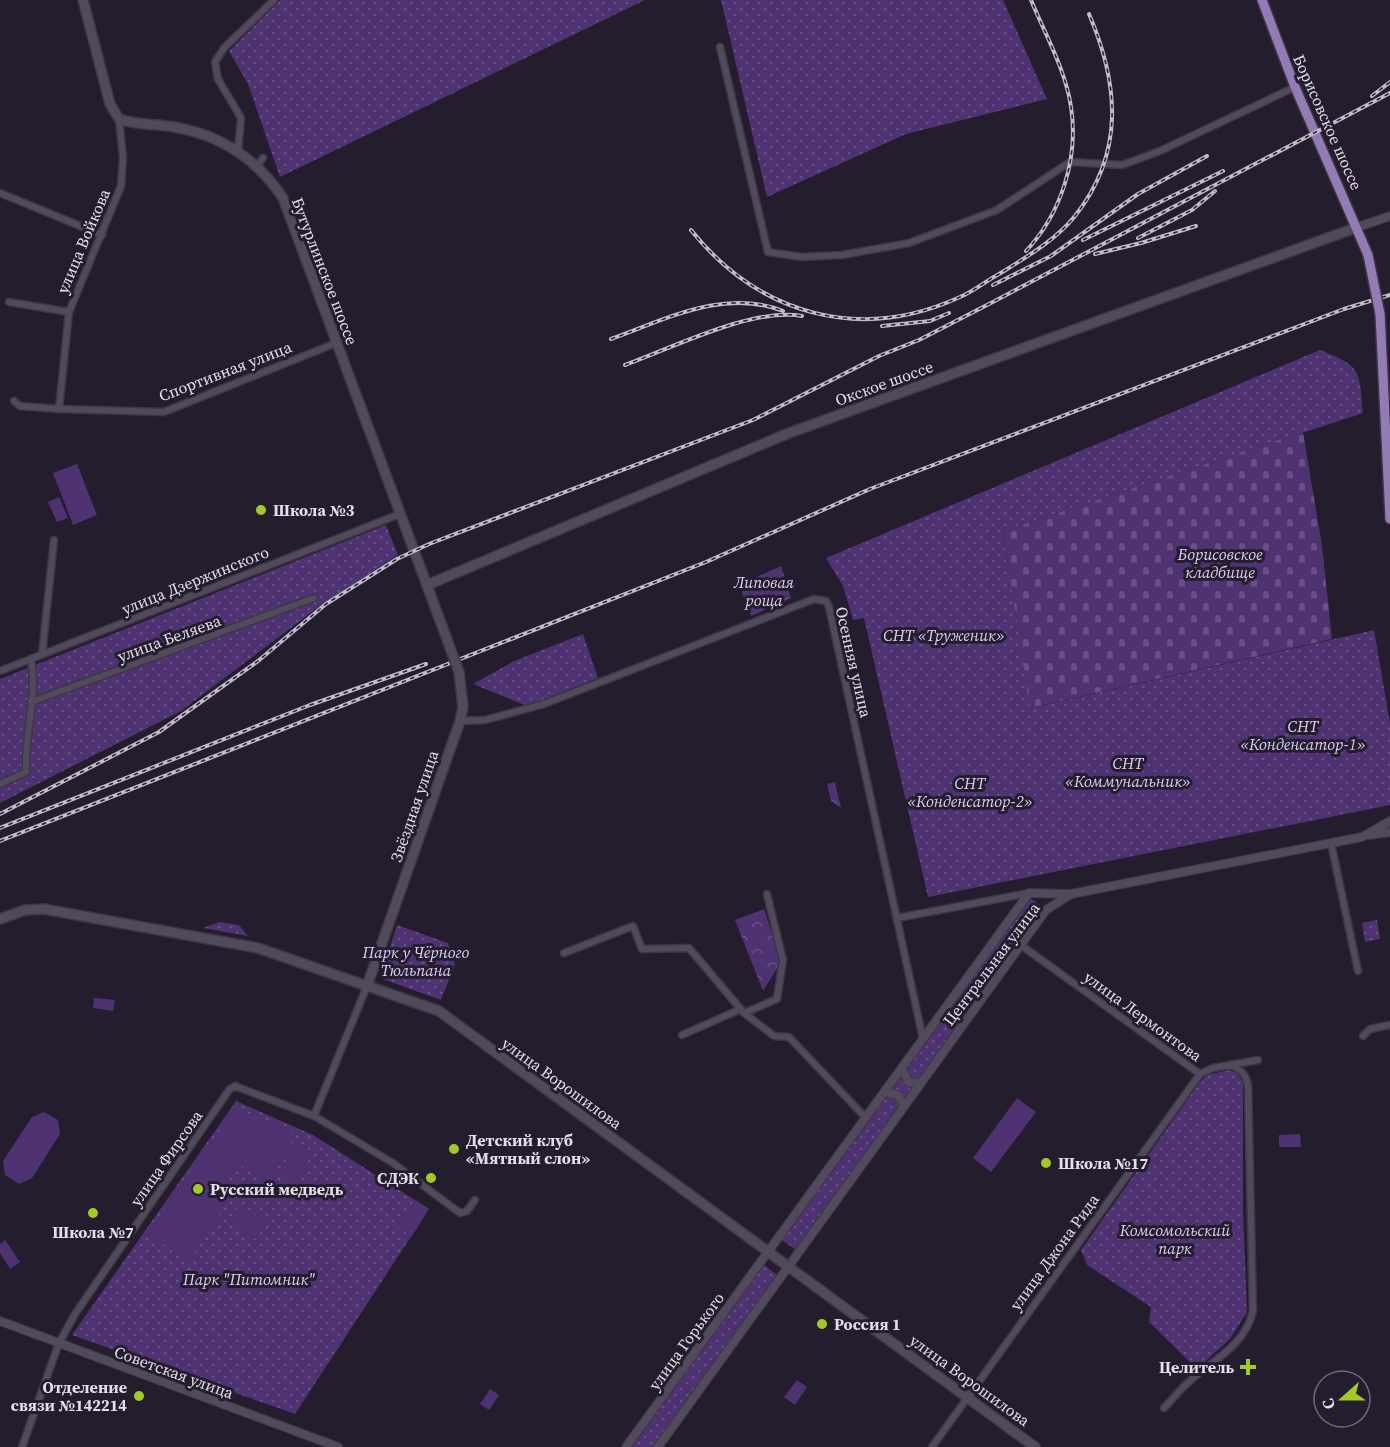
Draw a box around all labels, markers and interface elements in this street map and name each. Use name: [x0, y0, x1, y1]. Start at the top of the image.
street label: Борисовское шоссе: [1288, 51, 1368, 193]
street label: улица Войкова: [51, 185, 115, 297]
street label: Бутурлинское шоссе: [287, 194, 363, 348]
street label: Спортивная улица: [155, 335, 295, 406]
street label: Окское шоссе: [832, 355, 936, 411]
place label: Школа №3: [273, 499, 355, 521]
marker: Школа №3: [254, 503, 268, 517]
street label: улица Дзержинского: [118, 540, 272, 620]
park label: Борисовское кладбище: [1177, 543, 1263, 583]
park label: Липовая роща: [733, 571, 794, 611]
street label: Осенняя улица: [831, 604, 878, 721]
street label: улица Беляева: [114, 609, 225, 667]
park label: СНТ «Труженик»: [883, 624, 1005, 646]
park label: СНТ «Конденсатор-1»: [1240, 715, 1366, 755]
street label: Звёздная улица: [385, 746, 444, 865]
park label: СНТ «Коммунальник»: [1065, 752, 1191, 792]
park label: СНТ «Конденсатор-2»: [907, 772, 1033, 812]
street label: Центральная улица: [937, 897, 1045, 1030]
park label: Парк у Чёрного Тюльпана: [362, 941, 470, 981]
street label: улица Лермонтова: [1080, 966, 1207, 1067]
street label: улица Ворошилова: [497, 1032, 627, 1135]
street label: улица Фирсова: [125, 1105, 208, 1211]
place label: Детский клуб «Мятный слон»: [466, 1129, 590, 1169]
marker: Детский клуб «Мятный слон»: [447, 1142, 461, 1156]
place label: Школа №17: [1058, 1152, 1149, 1174]
marker: Школа №17: [1039, 1156, 1053, 1170]
place label: СДЭК: [377, 1167, 420, 1189]
marker: СДЭК: [424, 1171, 438, 1185]
place label: Русский медведь: [210, 1178, 344, 1200]
marker: Русский медведь: [191, 1182, 205, 1196]
street label: улица Джона Рида: [1004, 1189, 1104, 1315]
marker: Школа №7: [86, 1206, 100, 1220]
park label: Комсомольский парк: [1119, 1219, 1231, 1259]
place label: Школа №7: [52, 1221, 134, 1243]
park label: Парк "Питомник": [182, 1268, 315, 1290]
street label: улица Горького: [643, 1287, 729, 1394]
place label: Россия 1: [834, 1313, 901, 1335]
marker: Россия 1: [815, 1317, 829, 1331]
street label: улица Ворошилова: [905, 1329, 1035, 1432]
street label: Советская улица: [111, 1340, 238, 1404]
place label: Целитель: [1159, 1356, 1235, 1378]
marker: Целитель: [1239, 1358, 1257, 1376]
north arrow: [1312, 1369, 1372, 1429]
place label: Отделение связи №142214: [11, 1376, 127, 1416]
marker: Отделение связи №142214: [132, 1389, 146, 1403]
text: С: [1316, 1396, 1340, 1413]

